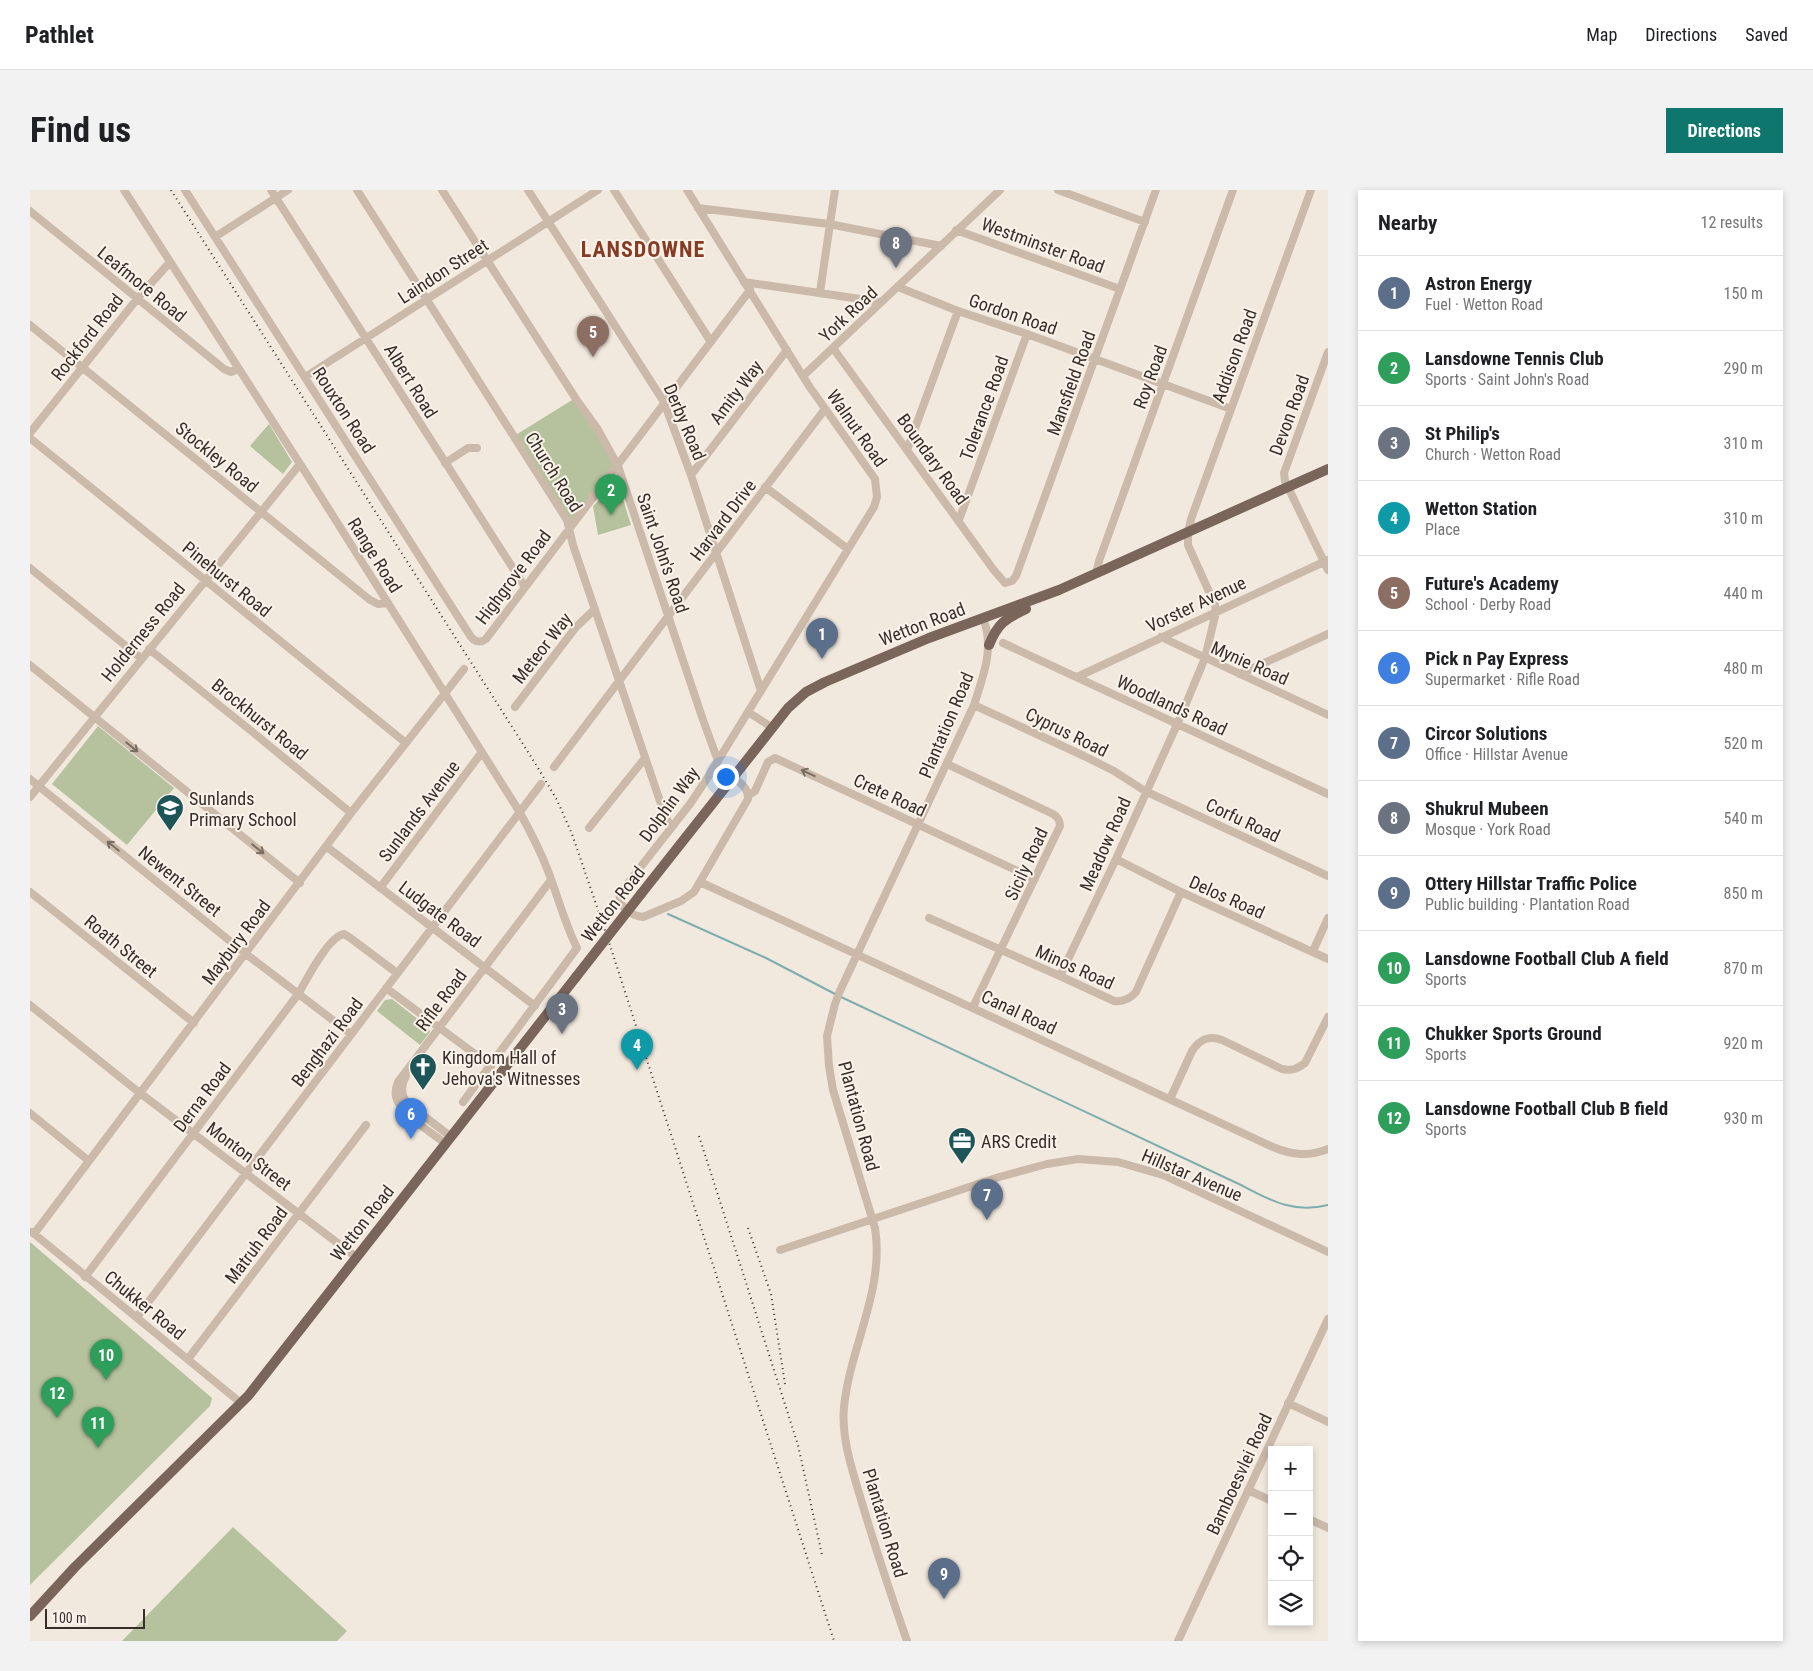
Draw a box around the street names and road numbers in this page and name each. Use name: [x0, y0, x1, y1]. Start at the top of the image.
street label: Westminster Road: [979, 213, 1107, 277]
street label: Laindon Street: [394, 234, 492, 308]
street label: Leafmore Road: [93, 242, 191, 326]
street label: York Road: [815, 282, 881, 346]
street label: Rockford Road: [47, 289, 127, 385]
street label: Gordon Road: [966, 289, 1060, 339]
street label: Addison Road: [1207, 306, 1261, 406]
street label: Mansfield Road: [1042, 328, 1100, 438]
street label: Albert Road: [380, 340, 442, 422]
street label: Roy Road: [1129, 342, 1171, 412]
street label: Tolerance Road: [955, 353, 1013, 463]
street label: Amity Way: [705, 356, 767, 428]
street label: Rouxton Road: [308, 363, 380, 457]
street label: Devon Road: [1265, 372, 1313, 458]
street label: Derby Road: [660, 381, 710, 463]
street label: Walnut Road: [823, 385, 891, 471]
street label: Boundary Road: [893, 409, 973, 509]
street label: Stockley Road: [171, 417, 263, 497]
street label: Church Road: [521, 428, 587, 516]
street label: Harvard Drive: [686, 475, 760, 565]
street label: Saint John's Road: [633, 490, 693, 616]
street label: Range Road: [344, 514, 406, 596]
street label: Highgrove Road: [471, 526, 555, 628]
street label: Pinehurst Road: [178, 537, 276, 621]
street label: Vorster Avenue: [1143, 572, 1249, 636]
street label: Holderness Road: [97, 578, 189, 686]
street label: Wetton Road: [876, 598, 968, 650]
street label: Meteor Way: [508, 608, 576, 688]
street label: Mynie Road: [1208, 637, 1292, 689]
street label: Plantation Road: [914, 669, 978, 781]
street label: Woodlands Road: [1113, 670, 1231, 740]
street label: Brockhurst Road: [208, 674, 312, 764]
street label: Cyprus Road: [1022, 703, 1112, 761]
street label: Sunlands Avenue: [374, 756, 464, 866]
street label: Dolphin Way: [635, 762, 703, 846]
street label: Crete Road: [850, 769, 930, 821]
street label: Meadow Road: [1075, 794, 1135, 894]
street label: Corfu Road: [1203, 794, 1283, 846]
street label: Sicily Road: [1000, 824, 1052, 904]
street label: Newent Street: [134, 841, 226, 921]
street label: Wetton Road: [577, 862, 649, 946]
street label: Delos Road: [1186, 871, 1268, 923]
street label: Ludgate Road: [395, 876, 485, 952]
street label: Maybury Road: [197, 896, 275, 988]
street label: Roath Street: [80, 910, 162, 982]
street label: Minos Road: [1032, 940, 1118, 994]
street label: Rifle Road: [411, 965, 471, 1035]
street label: Canal Road: [978, 985, 1060, 1039]
street label: Benghazi Road: [287, 994, 367, 1090]
street label: Derna Road: [169, 1058, 235, 1136]
street label: Plantation Road: [834, 1059, 884, 1173]
street label: Monton Street: [203, 1117, 295, 1195]
street label: Hillstar Avenue: [1139, 1144, 1245, 1206]
street label: Wetton Road: [326, 1181, 398, 1265]
street label: Matruh Road: [220, 1202, 292, 1288]
street label: Chukker Road: [100, 1266, 190, 1344]
street label: Bamboesvlei Road: [1202, 1410, 1276, 1538]
street label: Plantation Road: [858, 1466, 912, 1580]

